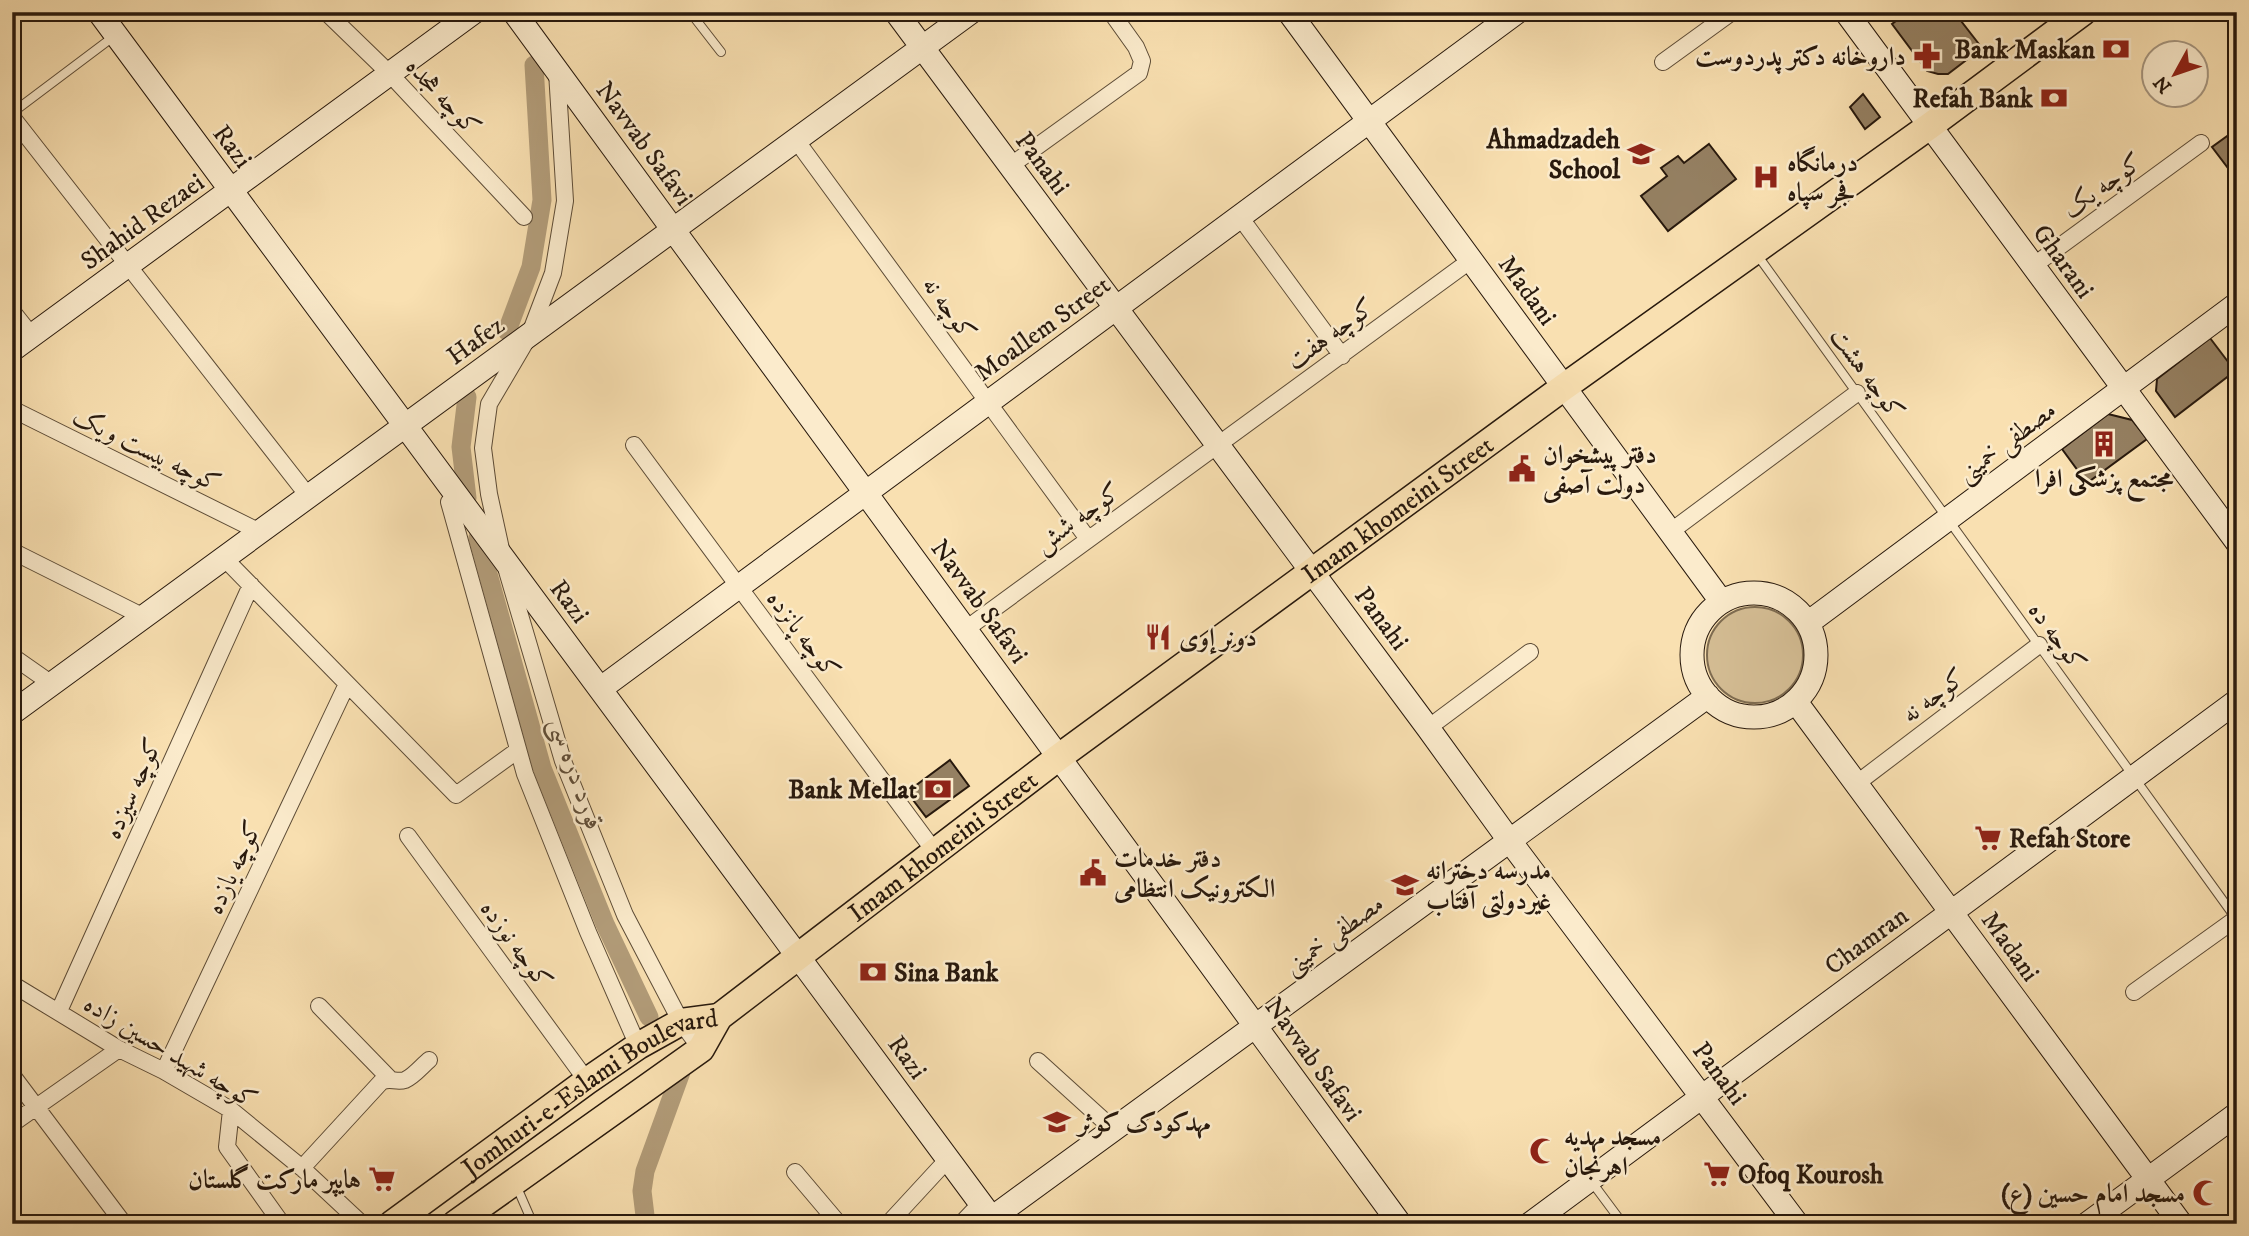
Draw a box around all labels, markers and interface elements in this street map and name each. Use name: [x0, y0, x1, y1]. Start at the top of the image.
place label: Bank Maskan: [1954, 34, 2095, 67]
bank icon: Bank Maskan: [2101, 34, 2131, 64]
north arrow: [2140, 38, 2210, 108]
place label: داروخانه دکتر پدردوست: [1695, 41, 1906, 75]
pharmacy icon: داروخانه دکتر پدردوست: [1912, 41, 1942, 71]
street label: کوچه هجده: [398, 51, 488, 143]
text: N: [2149, 70, 2177, 97]
street label: Navvab Safavi: [588, 75, 700, 212]
place label: Refah Bank: [1913, 83, 2034, 116]
bank icon: Refah Bank: [2039, 83, 2069, 113]
street label: Razi: [205, 118, 259, 175]
place label: Ahmadzadeh School: [1486, 124, 1621, 187]
street label: Panahi: [1007, 126, 1076, 202]
school or university icon: Ahmadzadeh School: [1626, 139, 1656, 169]
place label: درمانگاه فجر سپاه: [1787, 145, 1858, 210]
street label: کوچه یک: [2056, 146, 2150, 227]
hospital icon: درمانگاه فجر سپاه: [1751, 162, 1781, 192]
street label: Shahid Rezaei: [75, 166, 211, 278]
street label: Gharani: [2025, 218, 2101, 306]
street label: Madani: [1490, 249, 1563, 333]
street label: Moallem Street: [968, 269, 1117, 390]
street label: کوچه نه: [914, 270, 983, 348]
street label: کوچه هفت: [1280, 291, 1382, 377]
street label: Hafez: [441, 309, 511, 373]
street label: کوچه هشت: [1822, 321, 1912, 427]
street label: مصطفی خمینی: [1950, 394, 2064, 491]
street label: کوچه بیست ویک: [67, 400, 226, 500]
street label: Imam khomeini Street: [1296, 429, 1501, 592]
building icon: مجتمع پزشکی افرا: [2089, 429, 2119, 459]
place label: دفتر پیشخوان دولت آصفی: [1542, 439, 1657, 504]
public building icon: دفتر پیشخوان دولت آصفی: [1507, 454, 1537, 484]
place label: مجتمع پزشکی افرا: [2035, 463, 2174, 502]
street label: کوچه شش: [1028, 475, 1128, 561]
street label: Navvab Safavi: [923, 533, 1035, 670]
street label: Razi: [542, 573, 596, 630]
street label: Panahi: [1346, 581, 1415, 657]
street label: کوچه پانزده: [758, 584, 847, 687]
street label: کوچه ده: [2020, 595, 2093, 678]
restaurant icon: دونر إوی: [1143, 622, 1173, 652]
place label: دونر إوی: [1179, 622, 1257, 655]
street label: کوچه نه: [1895, 661, 1973, 731]
water label: قورد دره سی: [540, 712, 612, 835]
street label: کوچه سیزده: [96, 733, 170, 844]
street label: Imam khomeini Street: [842, 764, 1045, 930]
place label: Bank Mellat: [788, 774, 918, 807]
bank icon: Bank Mellat: [923, 774, 953, 804]
street label: کوچه یازده: [198, 815, 270, 920]
supermarket icon: Refah Store: [1973, 823, 2003, 853]
place label: Refah Store: [2009, 823, 2131, 856]
place label: دفتر خدمات الکترونیک انتظامی: [1113, 843, 1275, 906]
place label: مدرسه دخترانه غیردولتی آفتاب: [1426, 855, 1551, 919]
public building icon: دفتر خدمات الکترونیک انتظامی: [1078, 858, 1108, 888]
school or university icon: مدرسه دخترانه غیردولتی آفتاب: [1390, 870, 1420, 900]
street label: مصطفی خمینی: [1277, 888, 1391, 984]
street label: کوچه نوزده: [472, 894, 559, 996]
street label: Chamran: [1818, 899, 1916, 983]
street label: Madani: [1973, 905, 2046, 989]
bank icon: Sina Bank: [858, 957, 888, 987]
place label: Sina Bank: [894, 957, 1000, 990]
street label: کوچه شهید حسین زاده: [77, 987, 263, 1117]
street label: Navvab Safavi: [1257, 991, 1369, 1128]
street label: Jomhuri-e-Eslami Boulevard: [454, 1002, 720, 1186]
street label: Razi: [880, 1029, 934, 1086]
street label: Panahi: [1684, 1036, 1753, 1112]
school or university icon: مهدکودک کوثر: [1042, 1107, 1072, 1137]
place label: مهدکودک کوثر: [1075, 1107, 1211, 1140]
place label: مسجد مهدیه اهرنجان: [1564, 1121, 1661, 1184]
mosque icon: مسجد مهدیه اهرنجان: [1528, 1136, 1558, 1166]
supermarket icon: Ofoq Kourosh: [1702, 1159, 1732, 1189]
place label: Ofoq Kourosh: [1738, 1159, 1884, 1192]
place label: هایپر مارکت گلستان: [188, 1163, 361, 1197]
supermarket icon: هایپر مارکت گلستان: [367, 1164, 397, 1194]
place label: مسجد امام حسین (ع): [2001, 1178, 2185, 1216]
mosque icon: مسجد امام حسین (ع): [2191, 1178, 2221, 1208]

